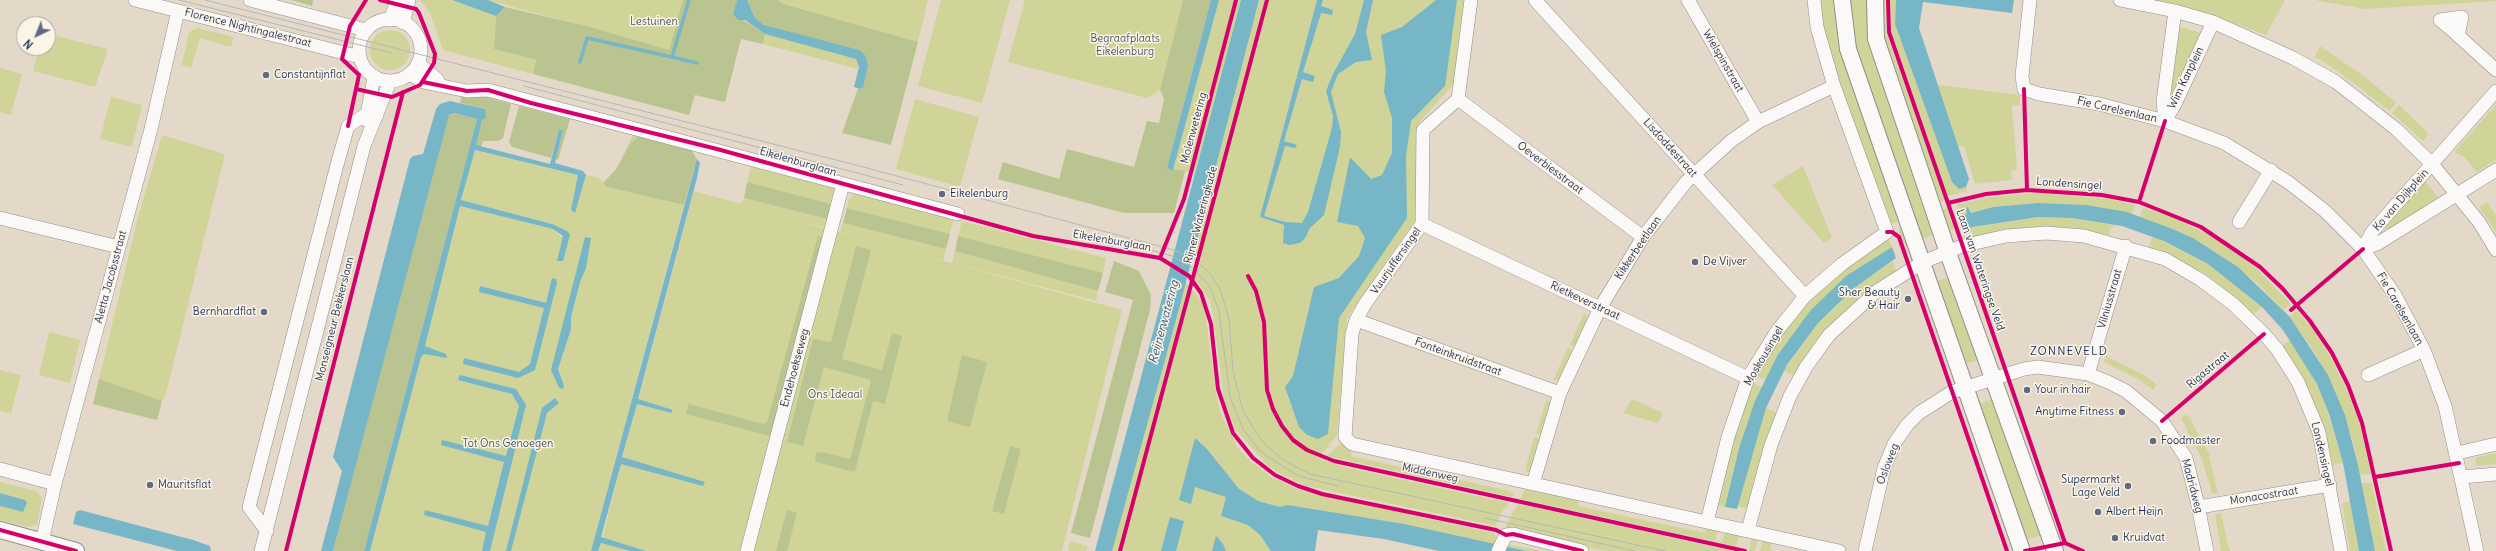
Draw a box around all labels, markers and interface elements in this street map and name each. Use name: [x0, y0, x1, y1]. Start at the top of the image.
street label: Florence Nightingalestraat: [183, 6, 313, 50]
park label: Lestuinen: [630, 15, 678, 29]
north arrow: [16, 16, 56, 56]
street label: Wielspinstraat: [1700, 27, 1746, 95]
park label: Begraafplaats Eikelenburg: [1090, 32, 1160, 58]
text: N: [21, 36, 36, 52]
street label: Wim Kanplein: [2165, 45, 2207, 111]
place label: Constantijnflat: [274, 68, 346, 82]
marker: Constantijnflat: [261, 70, 271, 80]
street label: Molenwetering: [1178, 91, 1210, 165]
street label: Fie Carelsenlaan: [2076, 94, 2158, 126]
street label: Lisdoddestraat: [1640, 116, 1700, 180]
street label: Oeverbiesstraat: [1514, 139, 1586, 197]
street label: Eikelenburglaan: [758, 145, 838, 179]
street label: Rijner Wateringkade: [1182, 165, 1220, 265]
street label: Ko van Dijkplein: [2370, 166, 2432, 234]
street label: Londensingel: [2036, 175, 2102, 193]
place label: Eikelenburg: [950, 187, 1008, 201]
marker: Eikelenburg: [937, 189, 947, 199]
street label: Laan van Wateringse Veld: [1953, 207, 2007, 333]
street label: Kikkerbeetlaan: [1612, 214, 1664, 282]
street label: Vuurjuffersingel: [1368, 225, 1424, 297]
street label: Eikelenburglaan: [1072, 228, 1152, 254]
street label: Aletta Jacobsstraat: [92, 229, 130, 325]
street label: Monseigneur Bekkerslaan: [313, 255, 357, 383]
place label: De Vijver: [1703, 255, 1747, 269]
marker: De Vijver: [1690, 257, 1700, 267]
street label: Vilniusstraat: [2095, 268, 2125, 330]
street label: Fie Carelsenlaan: [2374, 270, 2426, 348]
water label: Reijnerwatering: [1146, 279, 1182, 365]
street label: Rietkeverstraat: [1548, 279, 1622, 323]
place label: Sher Beauty & Hair: [1839, 286, 1900, 312]
marker: Sher Beauty & Hair: [1903, 294, 1913, 304]
place label: Bernhardflat: [192, 305, 256, 319]
marker: Bernhardflat: [259, 307, 269, 317]
street label: Moskousingel: [1742, 324, 1786, 388]
street label: Endehoekseweg: [778, 327, 812, 409]
street label: Fonteinkruidstraat: [1413, 335, 1503, 379]
district label: ZONNEVELD: [2030, 345, 2108, 359]
street label: Rigastraat: [2184, 348, 2232, 392]
place label: Your in hair: [2035, 383, 2091, 397]
marker: Your in hair: [2022, 385, 2032, 395]
park label: Ons Ideaal: [808, 388, 862, 402]
place label: Anytime Fitness: [2035, 405, 2114, 419]
marker: Anytime Fitness: [2117, 407, 2127, 417]
street label: Londensingel: [2308, 421, 2336, 487]
place label: Foodmaster: [2161, 434, 2221, 448]
marker: Foodmaster: [2148, 436, 2158, 446]
park label: Tot Ons Genoegen: [463, 437, 553, 451]
street label: Osloweg: [1874, 442, 1902, 486]
street label: Madridweg: [2178, 457, 2206, 515]
street label: Middenweg: [1401, 461, 1459, 485]
place label: Supermarkt Lage Veld: [2061, 473, 2120, 499]
place label: Mauritsflat: [158, 478, 211, 492]
marker: Mauritsflat: [145, 480, 155, 490]
marker: Supermarkt Lage Veld: [2123, 481, 2133, 491]
street label: Monacostraat: [2229, 484, 2299, 508]
place label: Albert Heijn: [2106, 505, 2163, 519]
marker: Albert Heijn: [2093, 507, 2103, 517]
place label: Kruidvat: [2123, 531, 2165, 545]
marker: Kruidvat: [2110, 533, 2120, 543]

